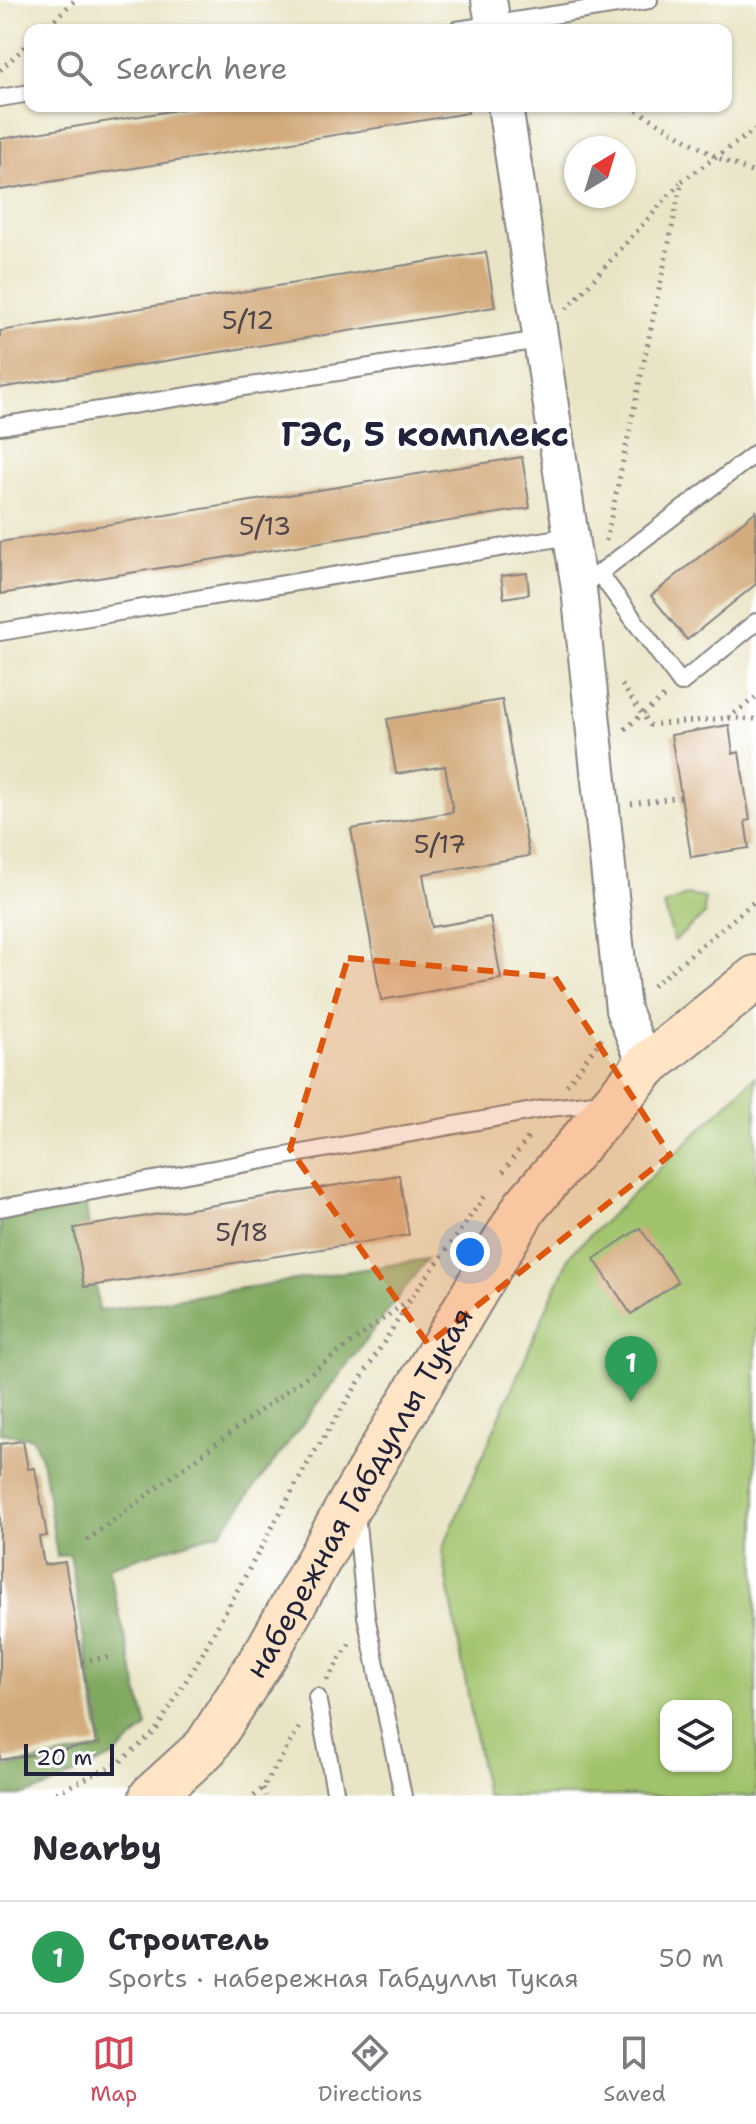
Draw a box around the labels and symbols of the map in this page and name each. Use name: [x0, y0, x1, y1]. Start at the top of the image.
north arrow: [564, 136, 636, 208]
house number: 5/12: [222, 302, 274, 337]
district label: ГЭС, 5 комплекс: [281, 411, 569, 457]
house number: 5/13: [239, 508, 291, 543]
house number: 5/17: [414, 826, 466, 861]
house number: 5/18: [215, 1214, 269, 1249]
your location: [450, 1232, 490, 1272]
street label: набережная Габдуллы Тукая: [235, 1299, 482, 1686]
pin: 1: [605, 1336, 657, 1402]
scale bar: [24, 1740, 114, 1776]

